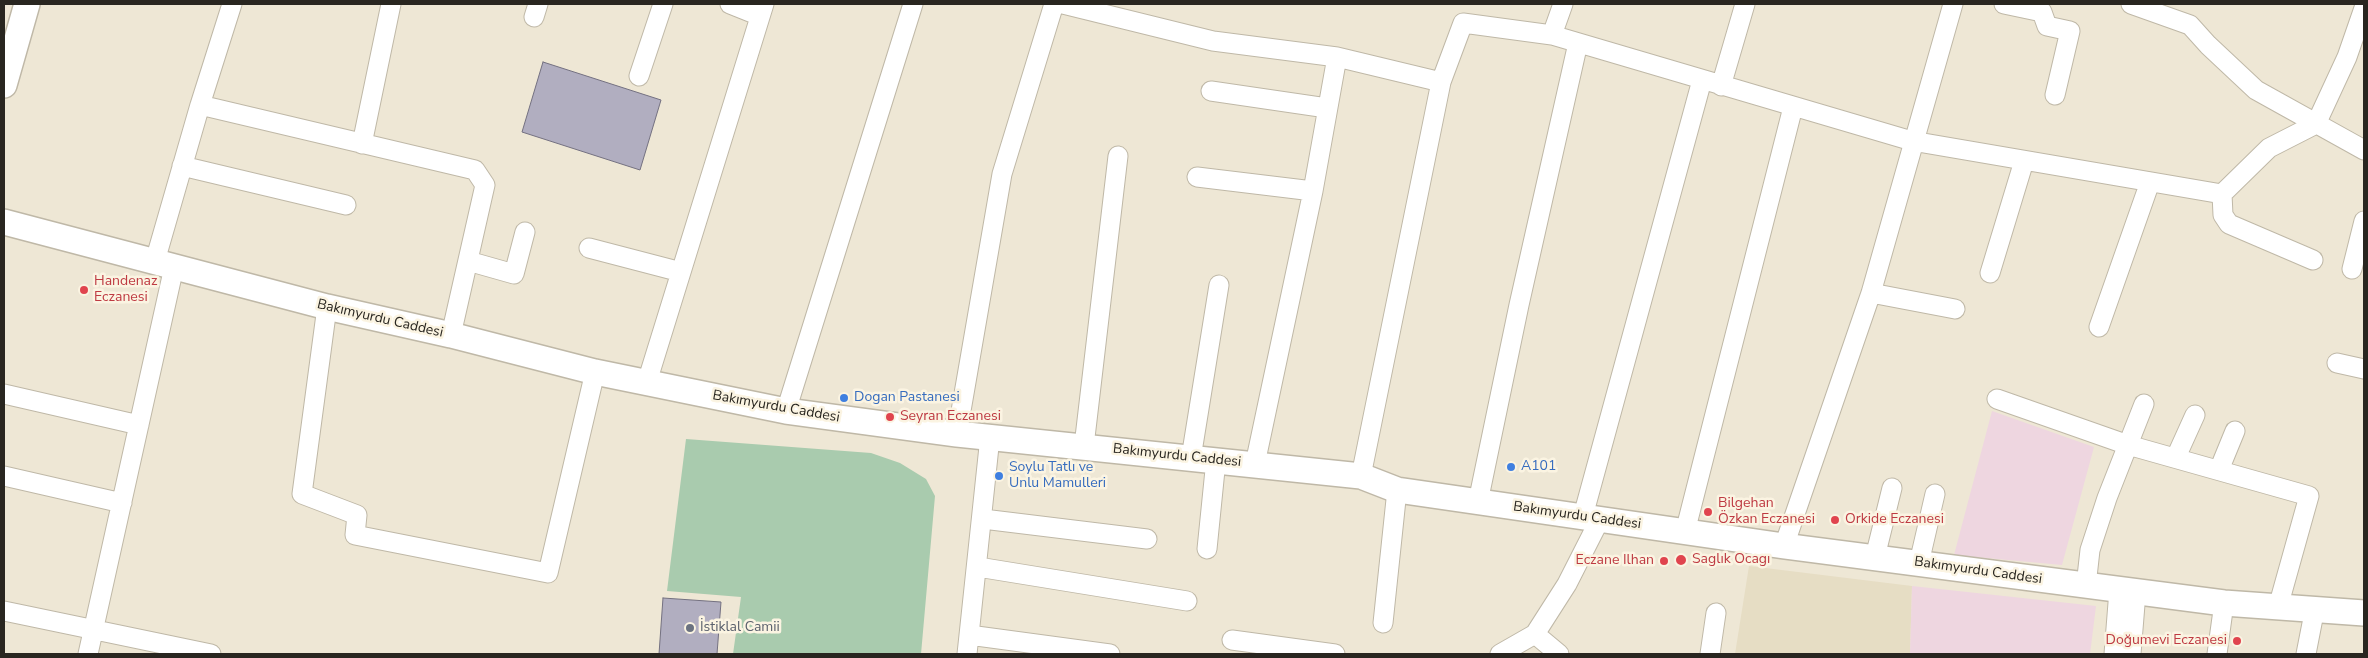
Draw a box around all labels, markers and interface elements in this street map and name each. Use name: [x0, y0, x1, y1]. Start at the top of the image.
place label: Handenaz Eczanesi: [94, 274, 157, 306]
marker: Handenaz Eczanesi: [78, 284, 90, 296]
street label: Bakımyurdu Caddesi: [315, 296, 445, 342]
street label: Bakımyurdu Caddesi: [711, 388, 841, 426]
place label: Dogan Pastanesi: [854, 390, 960, 406]
marker: Dogan Pastanesi: [838, 392, 850, 404]
place label: Seyran Eczanesi: [900, 409, 1001, 425]
marker: Seyran Eczanesi: [884, 411, 896, 423]
street label: Bakımyurdu Caddesi: [1112, 441, 1242, 471]
place label: A101: [1521, 459, 1556, 475]
place label: Soylu Tatlı ve Unlu Mamulleri: [1009, 460, 1106, 492]
marker: A101: [1505, 461, 1517, 473]
marker: Soylu Tatlı ve Unlu Mamulleri: [993, 470, 1005, 482]
place label: Bilgehan Özkan Eczanesi: [1718, 496, 1815, 528]
street label: Bakımyurdu Caddesi: [1512, 499, 1642, 533]
marker: Bilgehan Özkan Eczanesi: [1702, 506, 1714, 518]
place label: Orkide Eczanesi: [1845, 512, 1944, 528]
marker: Orkide Eczanesi: [1829, 514, 1841, 526]
place label: Saglık Ocagı: [1692, 552, 1770, 568]
place label: Eczane Ilhan: [1576, 553, 1654, 569]
marker: Saglık Ocagı: [1674, 553, 1688, 567]
street label: Bakımyurdu Caddesi: [1913, 554, 2043, 588]
marker: Eczane Ilhan: [1658, 555, 1670, 567]
place label: İstiklal Camii: [700, 620, 780, 636]
marker: İstiklal Camii: [684, 622, 696, 634]
place label: Doğumevi Eczanesi: [2106, 633, 2227, 649]
marker: Doğumevi Eczanesi: [2231, 635, 2243, 647]

